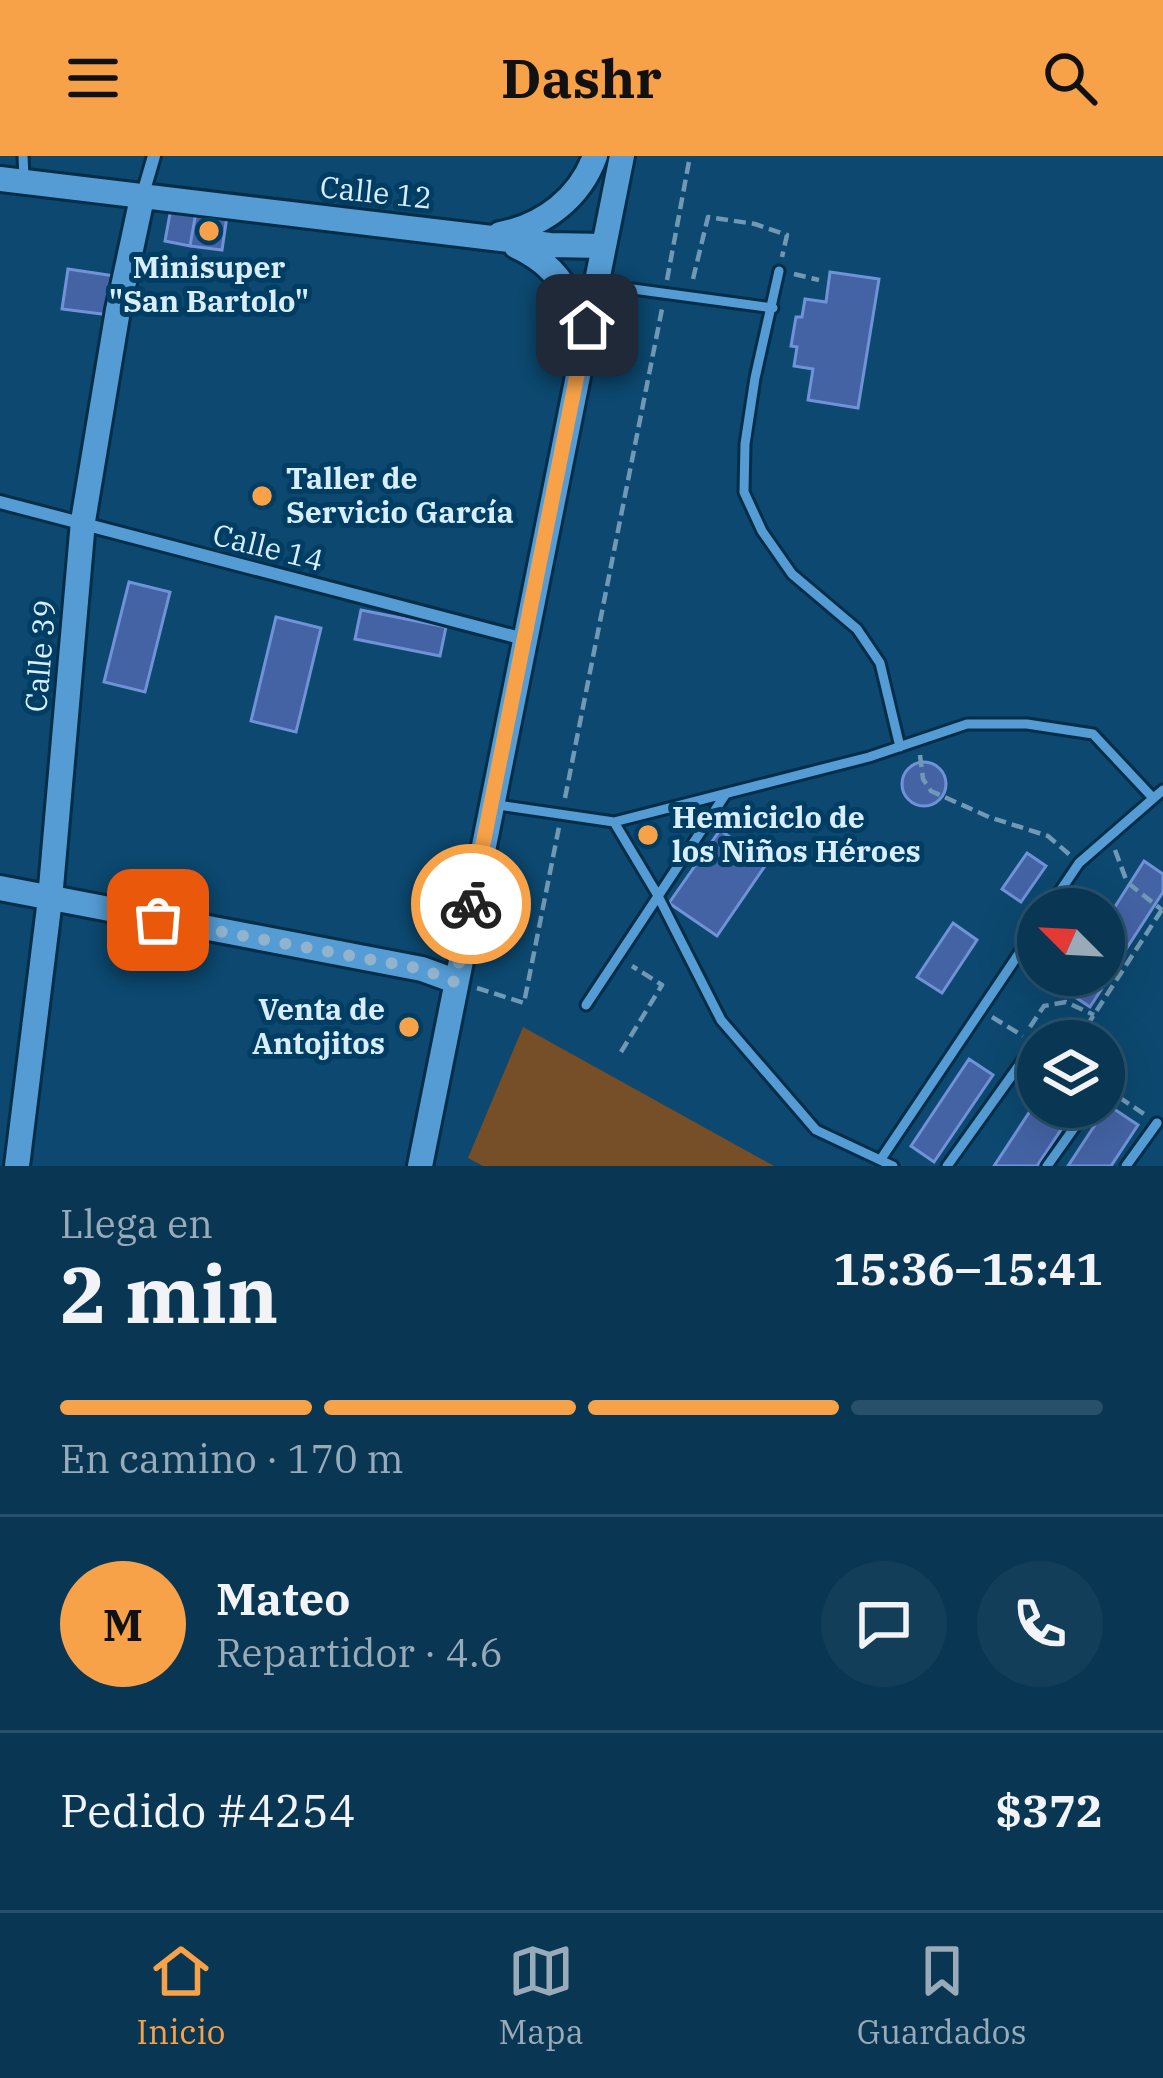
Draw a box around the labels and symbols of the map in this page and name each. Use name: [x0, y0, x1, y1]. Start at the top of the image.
street label: Calle 12: [318, 166, 434, 217]
marker: Minisuper "San Bartolo": [196, 218, 222, 244]
place label: Minisuper "San Bartolo": [109, 247, 309, 320]
pin: [536, 274, 638, 376]
place label: Taller de Servicio García: [286, 458, 514, 531]
marker: Taller de Servicio García: [249, 483, 275, 509]
street label: Calle 14: [209, 514, 328, 579]
street label: Calle 39: [15, 598, 64, 714]
place label: Hemiciclo de los Niños Héroes: [672, 797, 921, 870]
marker: Hemiciclo de los Niños Héroes: [635, 822, 661, 848]
courier: [411, 844, 531, 964]
pin: [107, 869, 209, 971]
north arrow: [1017, 888, 1125, 996]
place label: Venta de Antojitos: [252, 989, 385, 1062]
marker: Venta de Antojitos: [396, 1014, 422, 1040]

